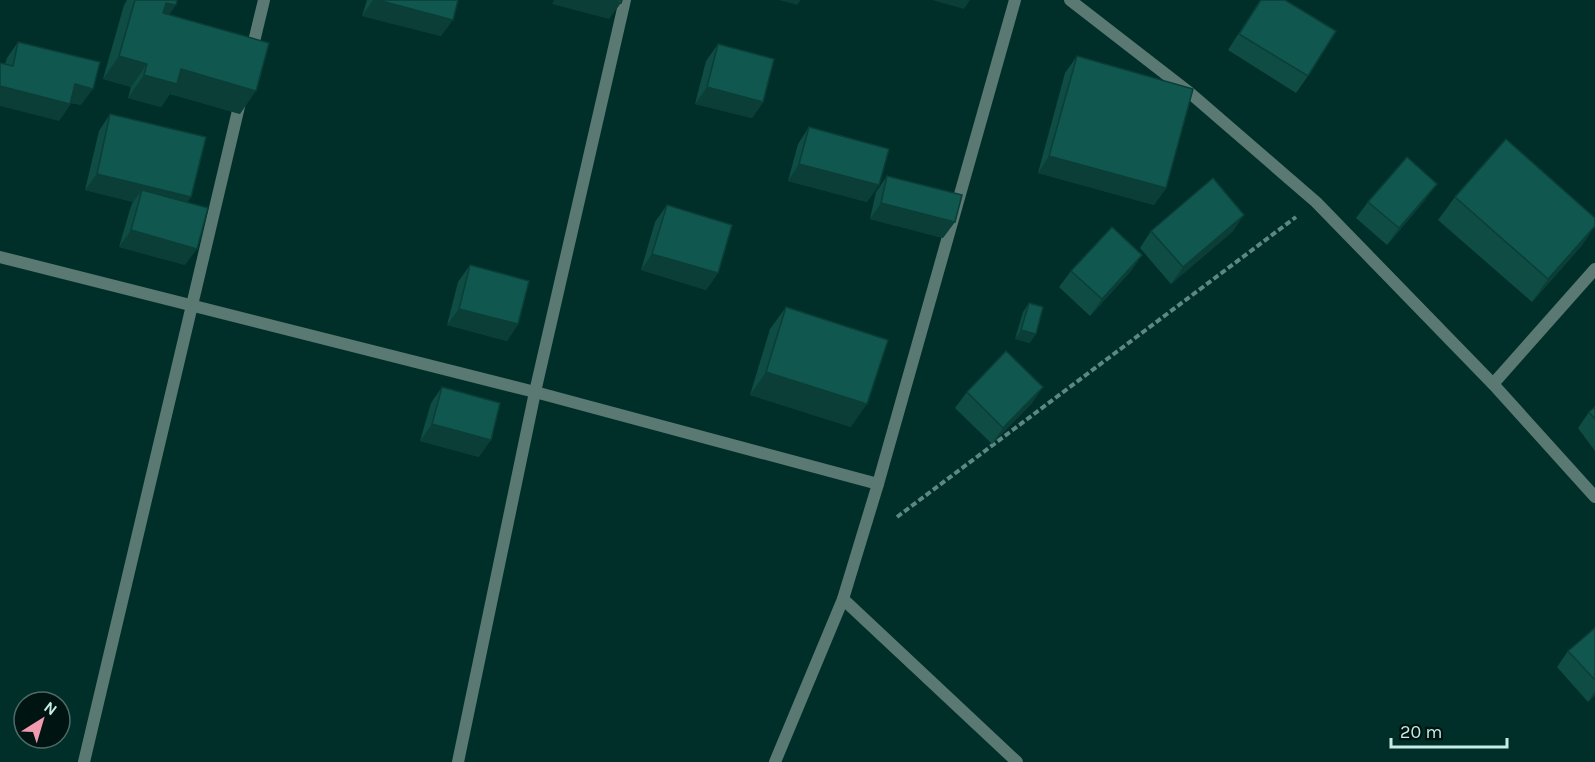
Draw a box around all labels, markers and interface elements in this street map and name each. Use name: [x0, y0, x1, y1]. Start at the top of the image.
north arrow: [12, 690, 72, 750]
text: N: [40, 697, 61, 719]
scale bar: [1391, 711, 1506, 749]
text: 20 m: [1400, 721, 1442, 743]

